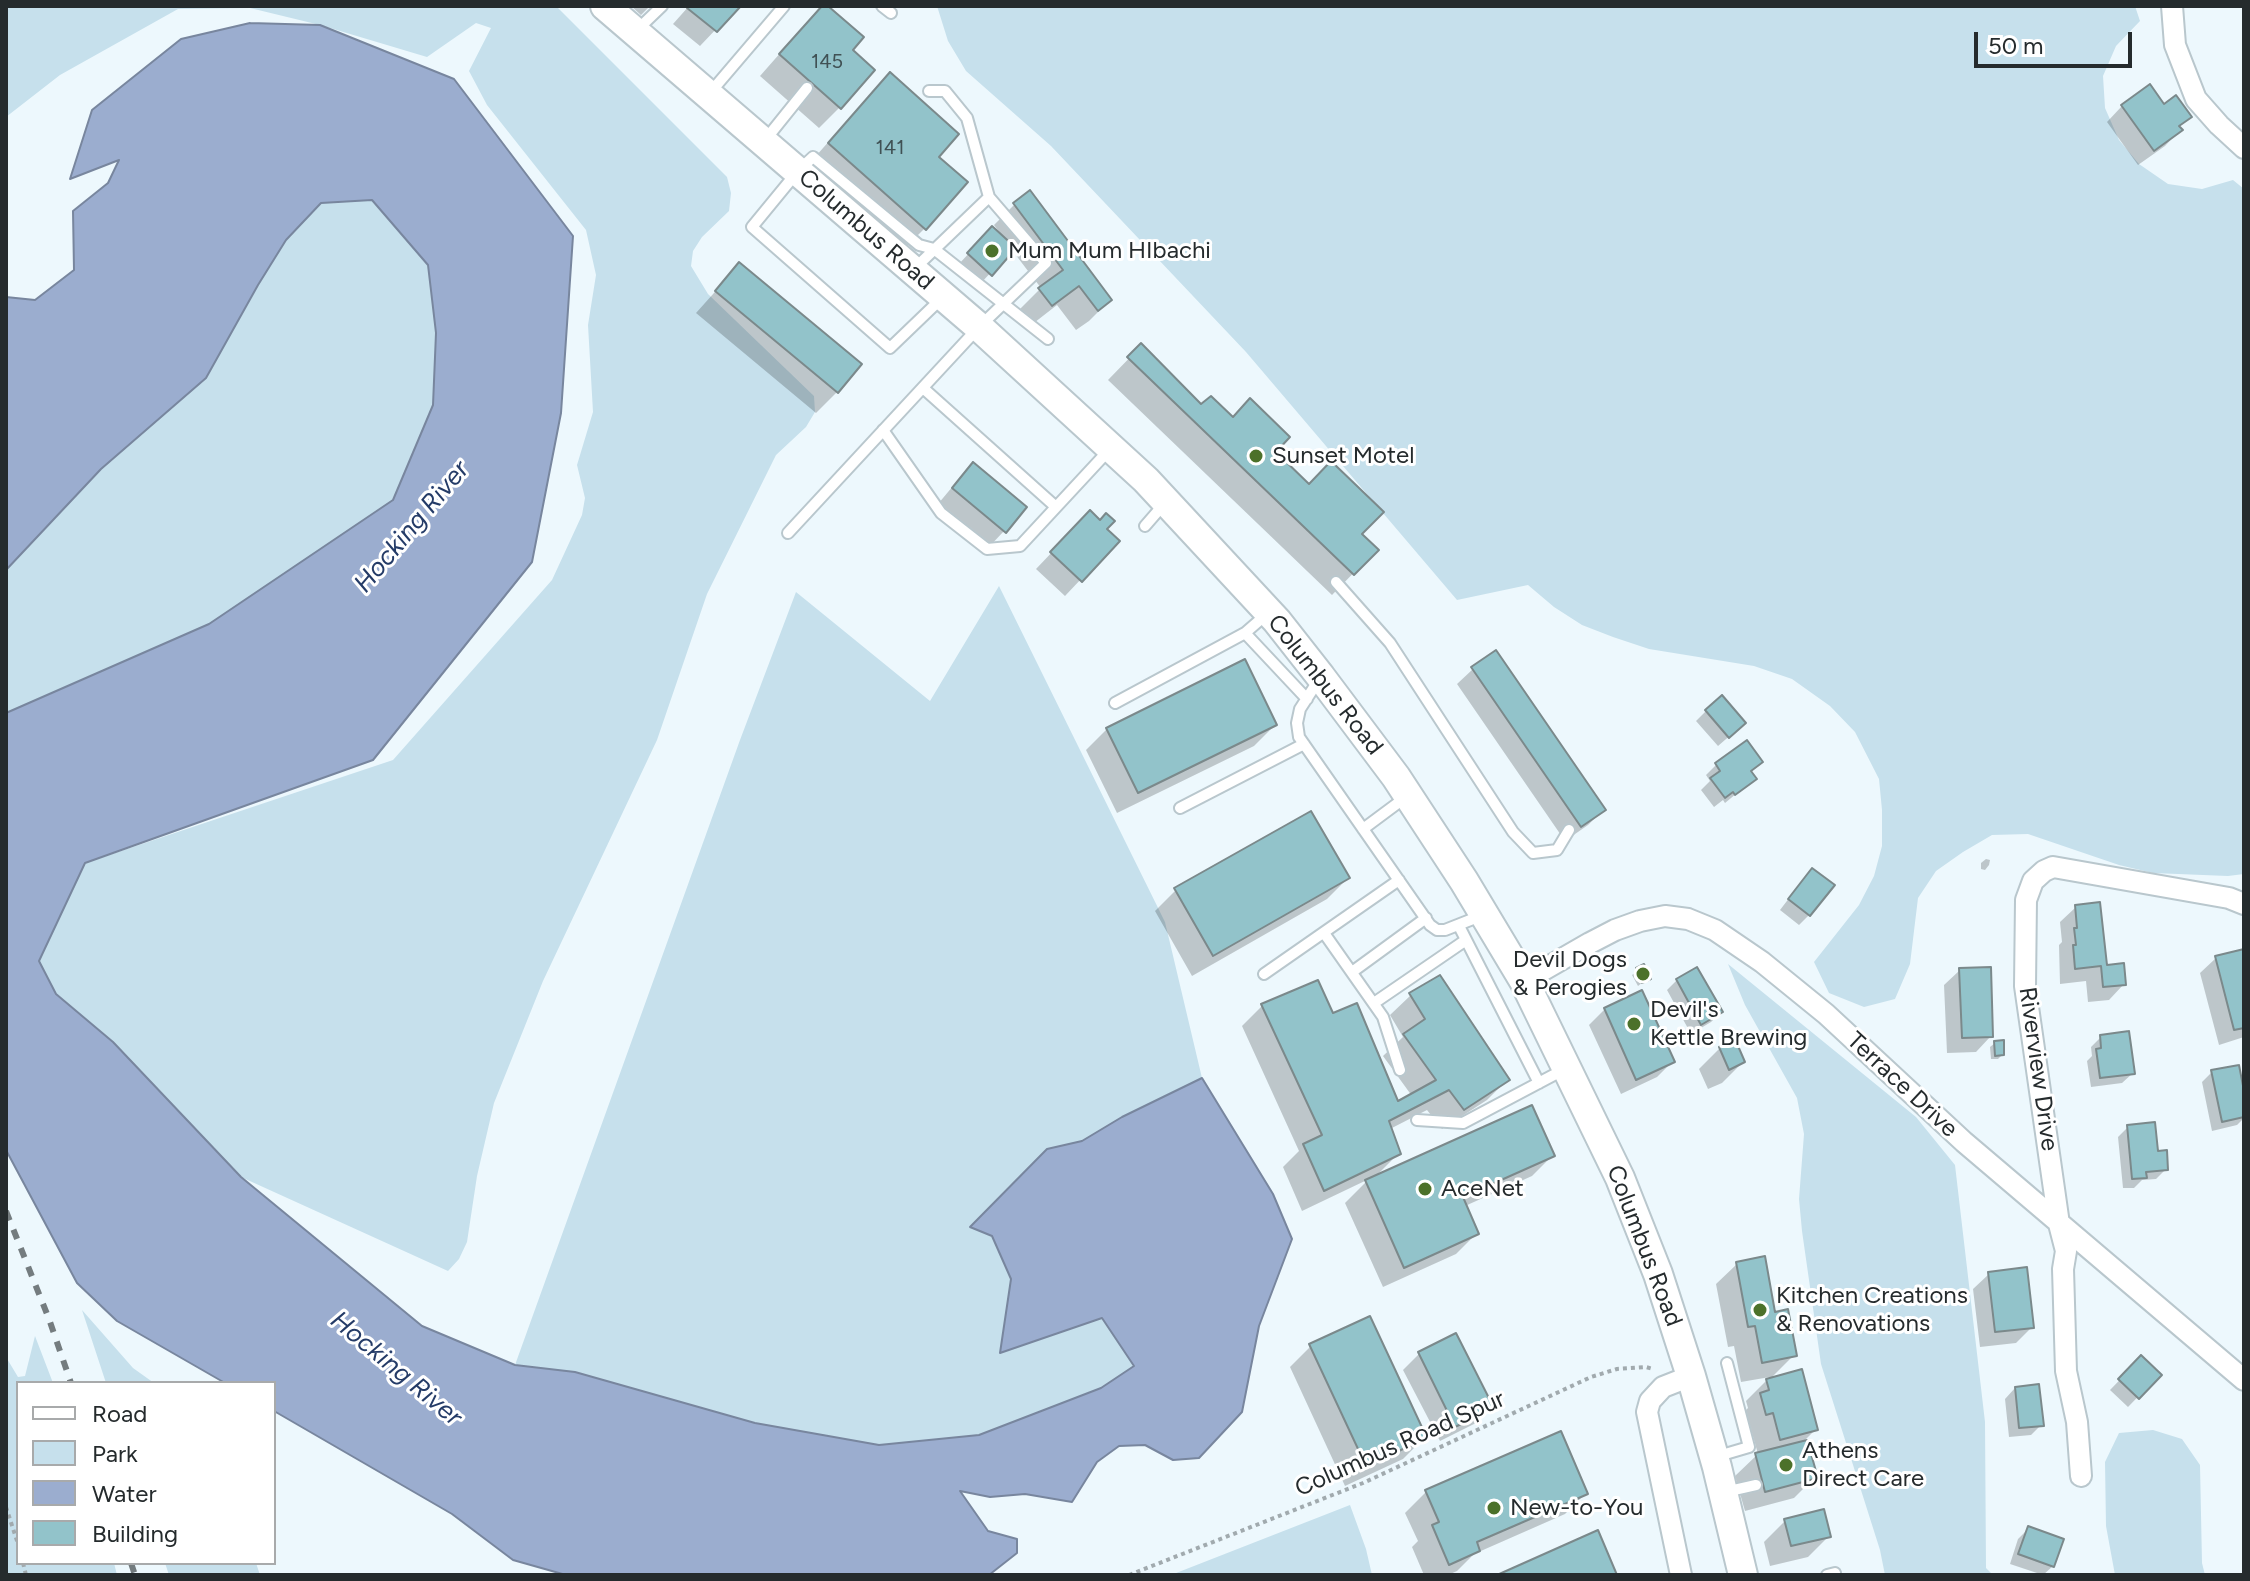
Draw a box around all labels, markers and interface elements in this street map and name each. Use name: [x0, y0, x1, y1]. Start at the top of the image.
scale bar: [1978, 16, 2136, 66]
text: 50 m: [1988, 31, 2044, 60]
house number: 145: [811, 50, 843, 74]
house number: 141: [876, 136, 904, 160]
street label: Columbus Road: [792, 163, 940, 297]
place label: Mum Mum HIbachi: [1008, 237, 1211, 265]
marker: Mum Mum HIbachi: [983, 242, 1001, 260]
place label: Sunset Motel: [1272, 442, 1414, 470]
marker: Sunset Motel: [1247, 447, 1265, 465]
water label: Hocking River: [348, 455, 476, 599]
street label: Columbus Road: [1261, 609, 1389, 761]
place label: Devil Dogs & Perogies: [1513, 946, 1627, 1002]
marker: Devil Dogs & Perogies: [1634, 965, 1652, 983]
street label: Riverview Drive: [2012, 985, 2064, 1153]
place label: Devil's Kettle Brewing: [1650, 996, 1807, 1052]
marker: Devil's Kettle Brewing: [1625, 1015, 1643, 1033]
street label: Terrace Drive: [1841, 1026, 1963, 1144]
street label: Columbus Road: [1600, 1161, 1688, 1331]
place label: AceNet: [1441, 1175, 1524, 1203]
marker: AceNet: [1416, 1180, 1434, 1198]
place label: Kitchen Creations & Renovations: [1776, 1282, 1968, 1338]
marker: Kitchen Creations & Renovations: [1751, 1301, 1769, 1319]
water label: Hocking River: [324, 1305, 468, 1433]
legend: [16, 1381, 276, 1565]
street label: Columbus Road Spur: [1291, 1385, 1509, 1503]
text: Road: [92, 1399, 147, 1428]
place label: Athens Direct Care: [1802, 1437, 1924, 1493]
text: Park: [92, 1439, 138, 1468]
marker: Athens Direct Care: [1777, 1456, 1795, 1474]
text: Water: [92, 1479, 157, 1508]
place label: New-to-You: [1510, 1494, 1643, 1522]
marker: New-to-You: [1485, 1499, 1503, 1517]
text: Building: [92, 1519, 178, 1548]

